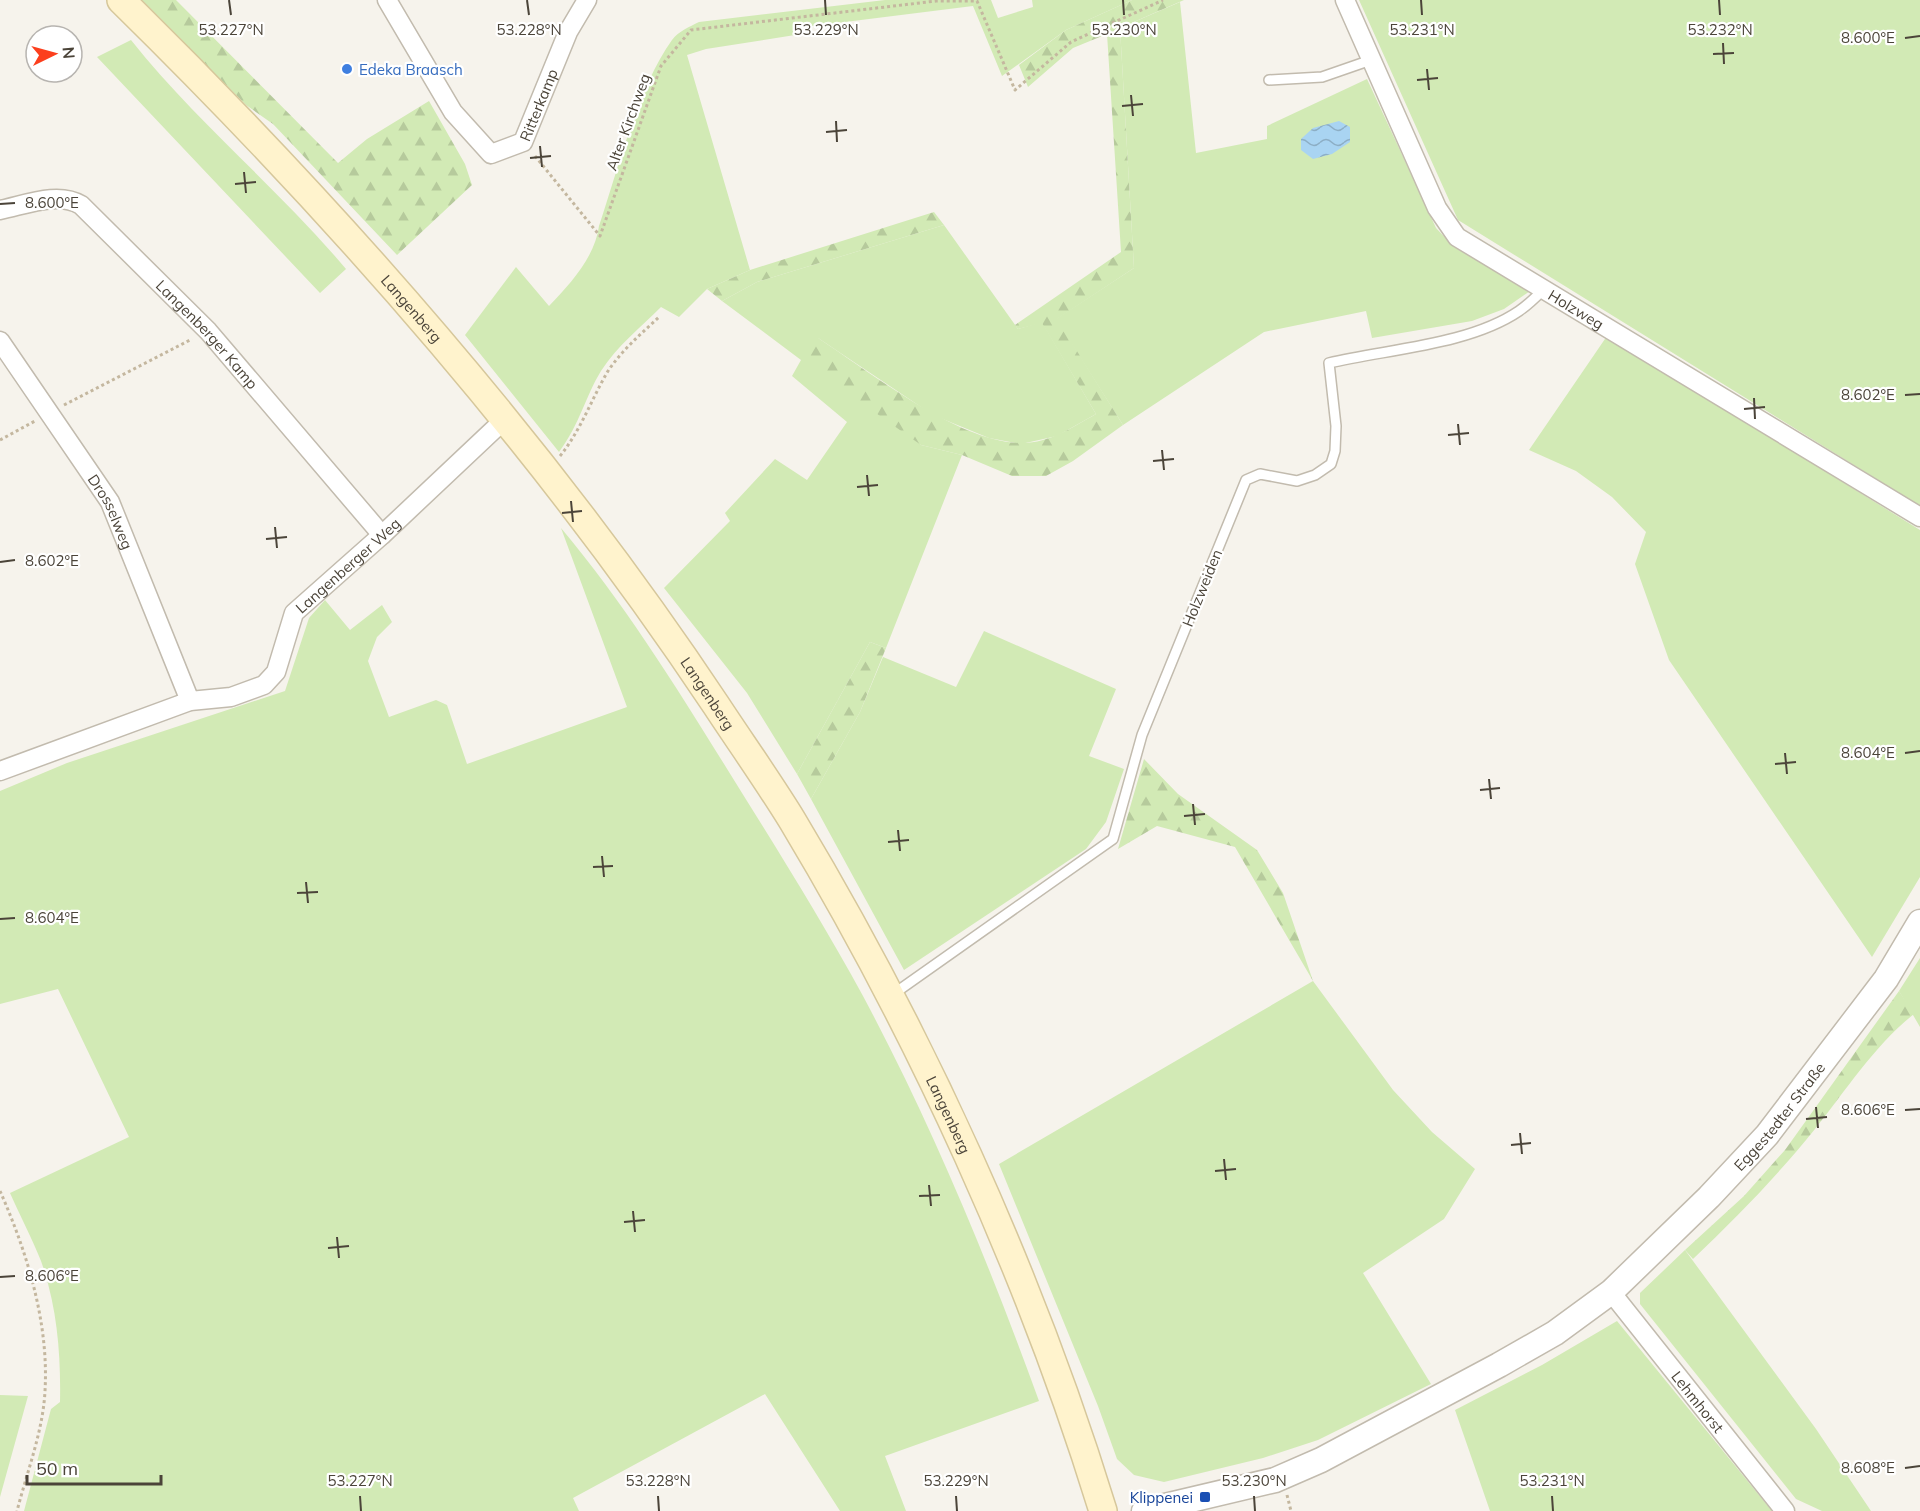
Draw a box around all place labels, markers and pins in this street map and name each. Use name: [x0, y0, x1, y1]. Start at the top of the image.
place label: Edeka Braasch: [359, 60, 463, 79]
marker: Edeka Braasch: [340, 62, 354, 76]
place label: Klippenei: [1130, 1488, 1193, 1507]
marker: Klippenei: [1198, 1490, 1212, 1504]

